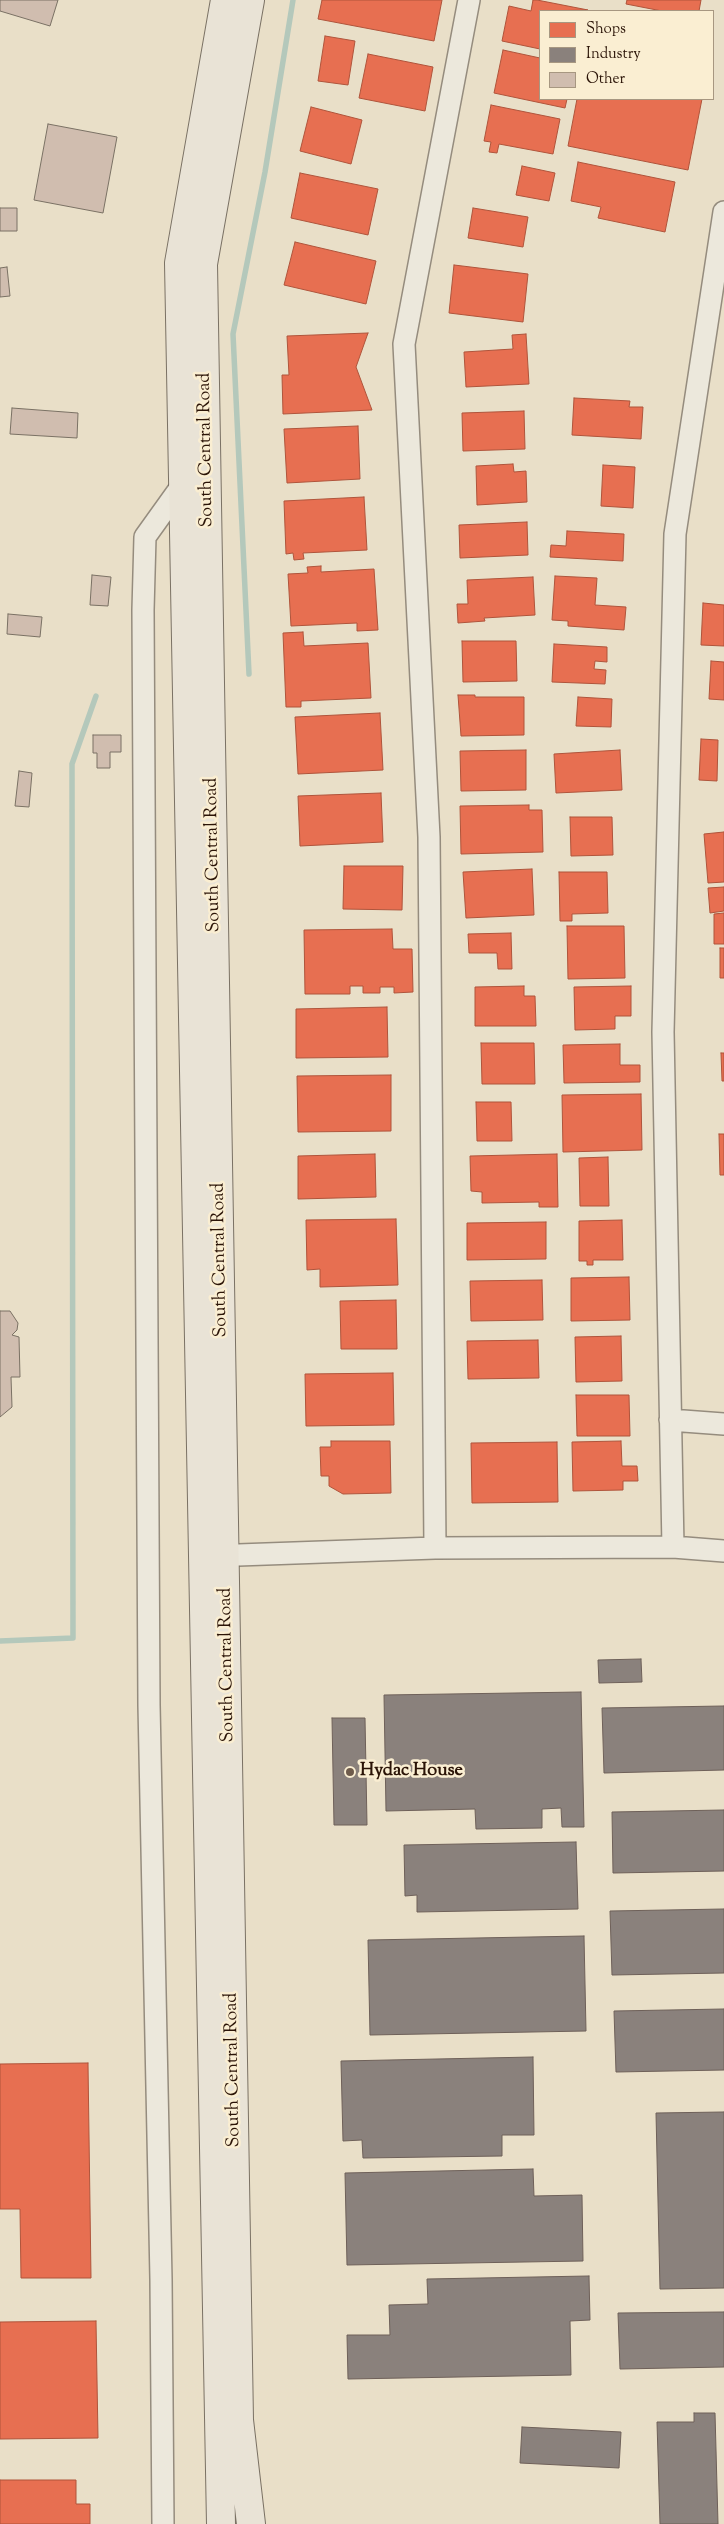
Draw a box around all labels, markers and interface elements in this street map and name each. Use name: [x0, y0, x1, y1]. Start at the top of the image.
legend: [539, 10, 714, 100]
text: Shops: [586, 19, 626, 40]
text: Industry: [586, 44, 641, 65]
text: Other: [586, 69, 625, 90]
street label: South Central Road: [195, 372, 219, 528]
street label: South Central Road: [202, 777, 226, 933]
street label: South Central Road: [209, 1182, 233, 1338]
street label: South Central Road: [216, 1587, 240, 1743]
place label: Hydac House: [360, 1761, 463, 1783]
marker: Hydac House: [344, 1766, 356, 1778]
street label: South Central Road: [222, 1992, 246, 2148]

